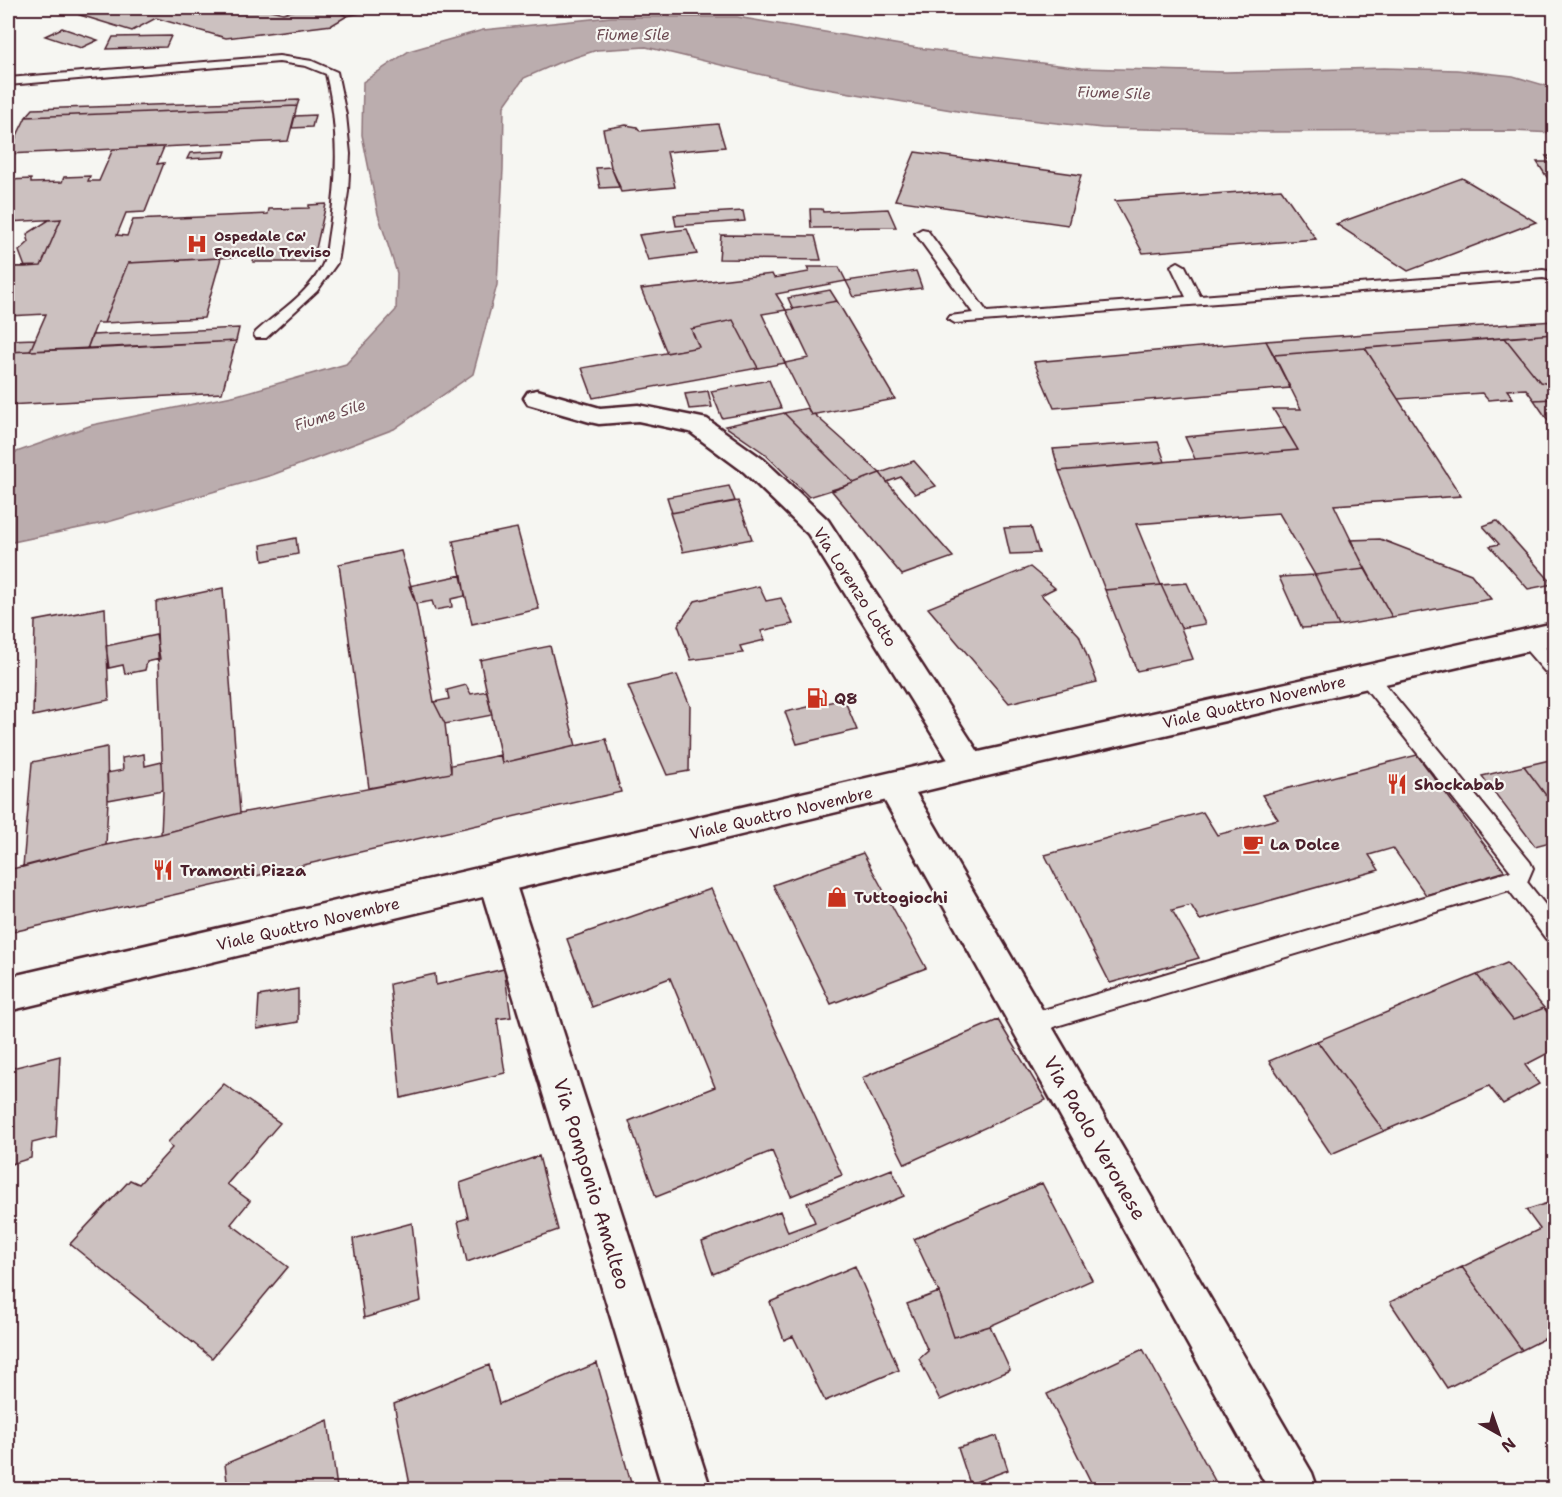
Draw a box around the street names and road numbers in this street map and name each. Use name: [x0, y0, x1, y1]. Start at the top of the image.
street label: Via Lorenzo Lotto: [808, 523, 902, 651]
street label: Viale Quattro Novembre: [1160, 671, 1348, 733]
street label: Viale Quattro Novembre: [687, 782, 875, 844]
street label: Viale Quattro Novembre: [214, 893, 402, 955]
street label: Via Paolo Veronese: [1037, 1051, 1153, 1225]
street label: Via Pomponio Amalteo: [548, 1075, 636, 1293]

